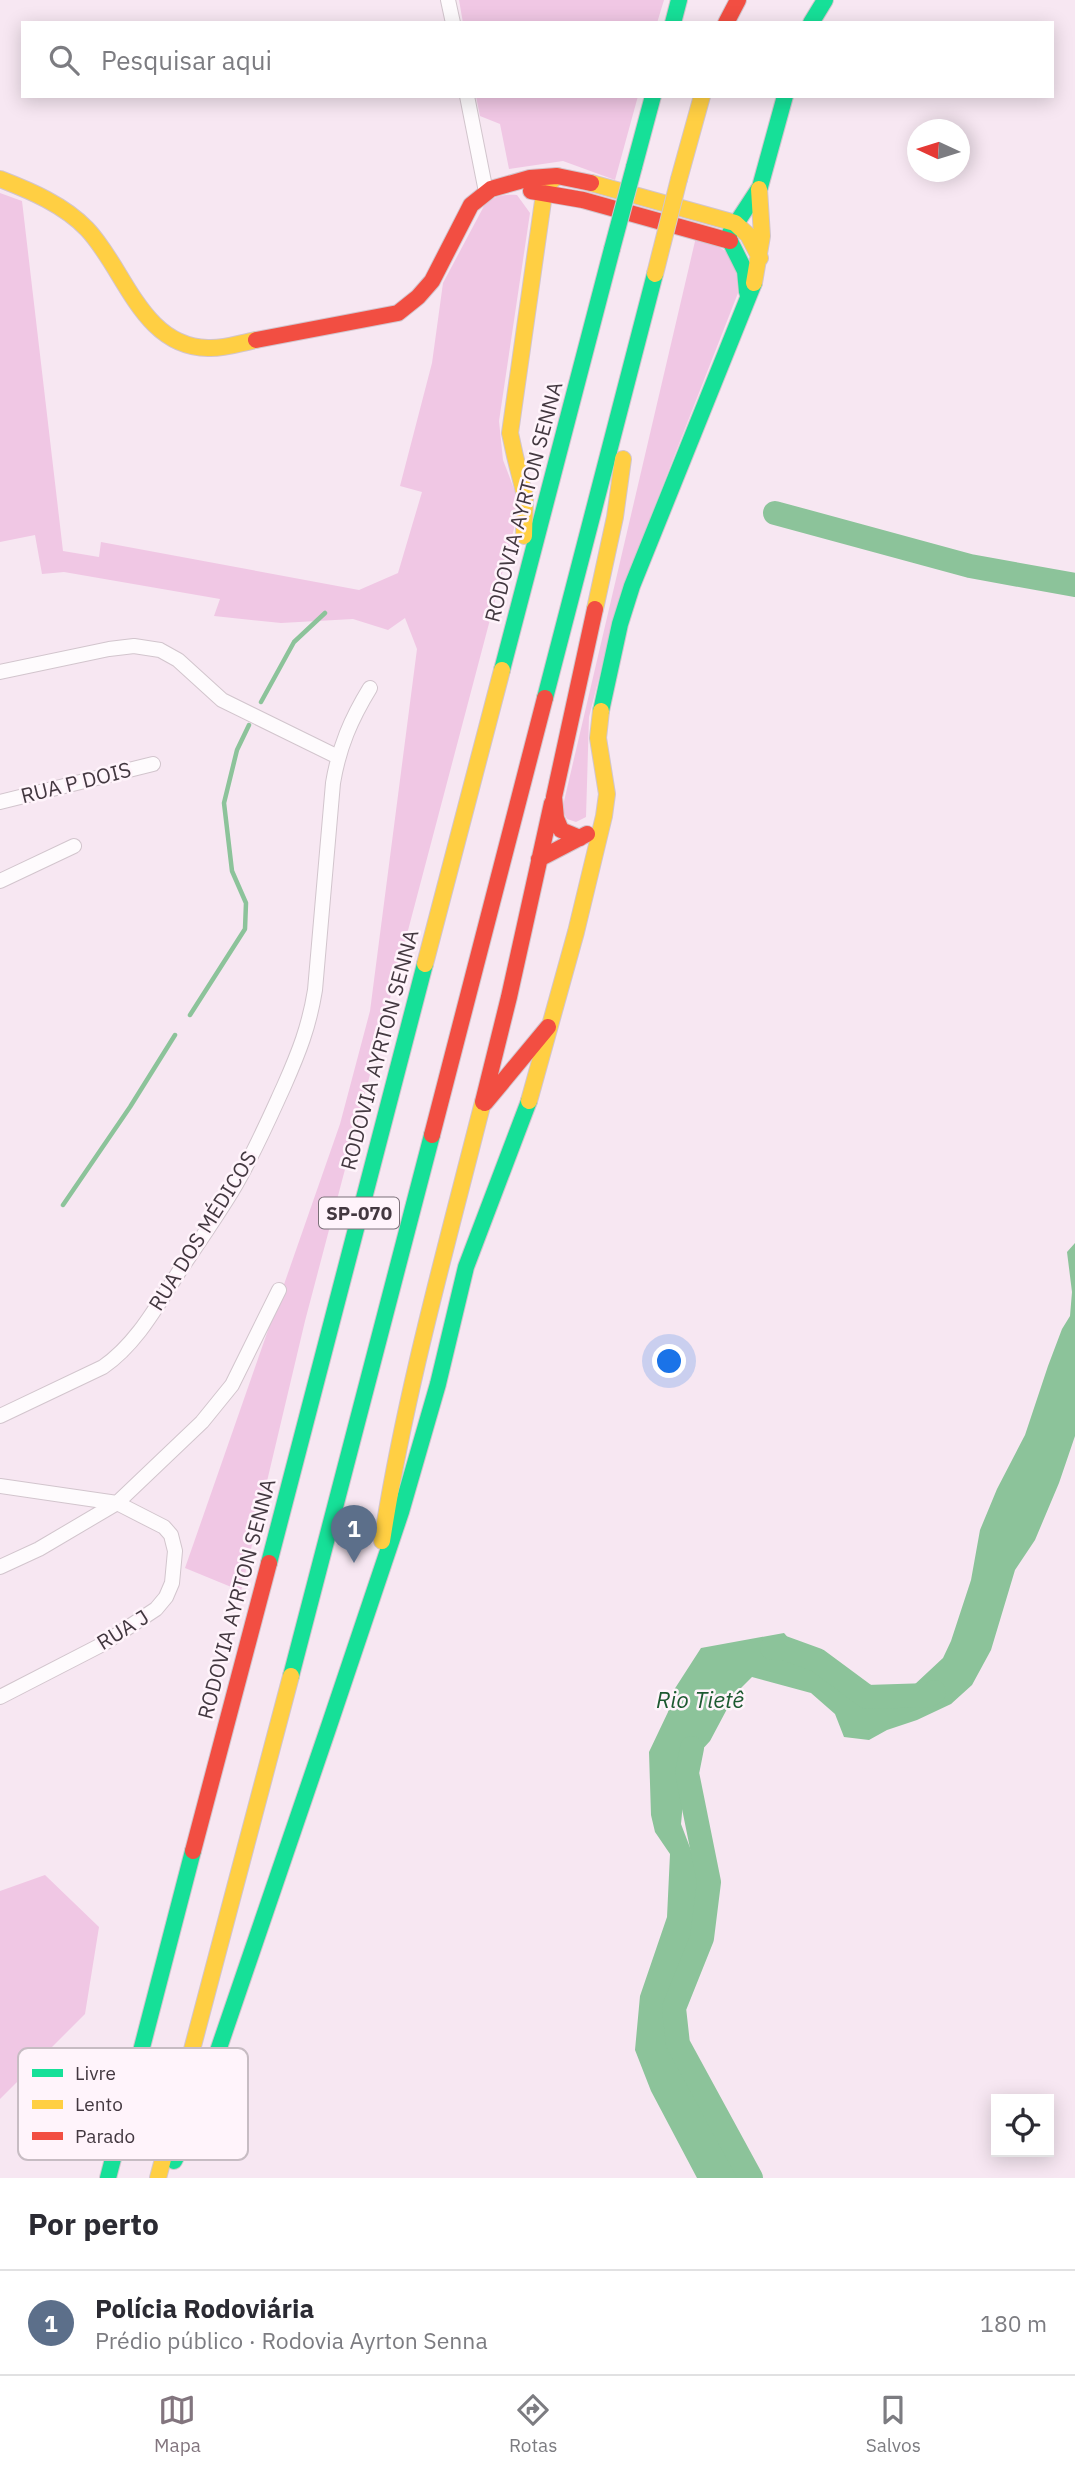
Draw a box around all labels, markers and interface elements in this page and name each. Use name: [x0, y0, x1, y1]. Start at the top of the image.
search box: [21, 21, 1054, 98]
icon: search: [45, 41, 83, 79]
text: Pesquisar aqui: [101, 43, 272, 77]
north arrow: [907, 119, 970, 182]
street label: RODOVIA AYRTON SENNA: [477, 378, 569, 625]
street label: RUA P DOIS: [18, 755, 134, 809]
street label: RODOVIA AYRTON SENNA: [333, 926, 425, 1173]
street label: RUA DOS MÉDICOS: [142, 1145, 263, 1316]
road number: SP-070: [319, 1198, 399, 1228]
your location: [652, 1344, 686, 1378]
street label: RODOVIA AYRTON SENNA: [190, 1475, 282, 1722]
pin: 1: [331, 1505, 377, 1563]
street label: RUA J: [91, 1602, 154, 1656]
water label: Rio Tietê: [656, 1684, 744, 1714]
legend: [18, 2048, 248, 2160]
text: Livre: [75, 2061, 116, 2085]
text: Lento: [75, 2092, 123, 2116]
map controls: [991, 2094, 1054, 2157]
button: locate: [991, 2094, 1054, 2157]
text: Parado: [75, 2124, 135, 2148]
text: Por perto: [28, 2204, 159, 2243]
text: Polícia Rodoviária: [95, 2291, 314, 2325]
text: 1: [44, 2308, 58, 2338]
text: 180 m: [980, 2308, 1047, 2338]
text: Prédio público · Rodovia Ayrton Senna: [95, 2325, 488, 2355]
tab: Mapa: [154, 2391, 201, 2457]
tab: Rotas: [509, 2391, 558, 2457]
tab: Salvos: [866, 2391, 921, 2457]

